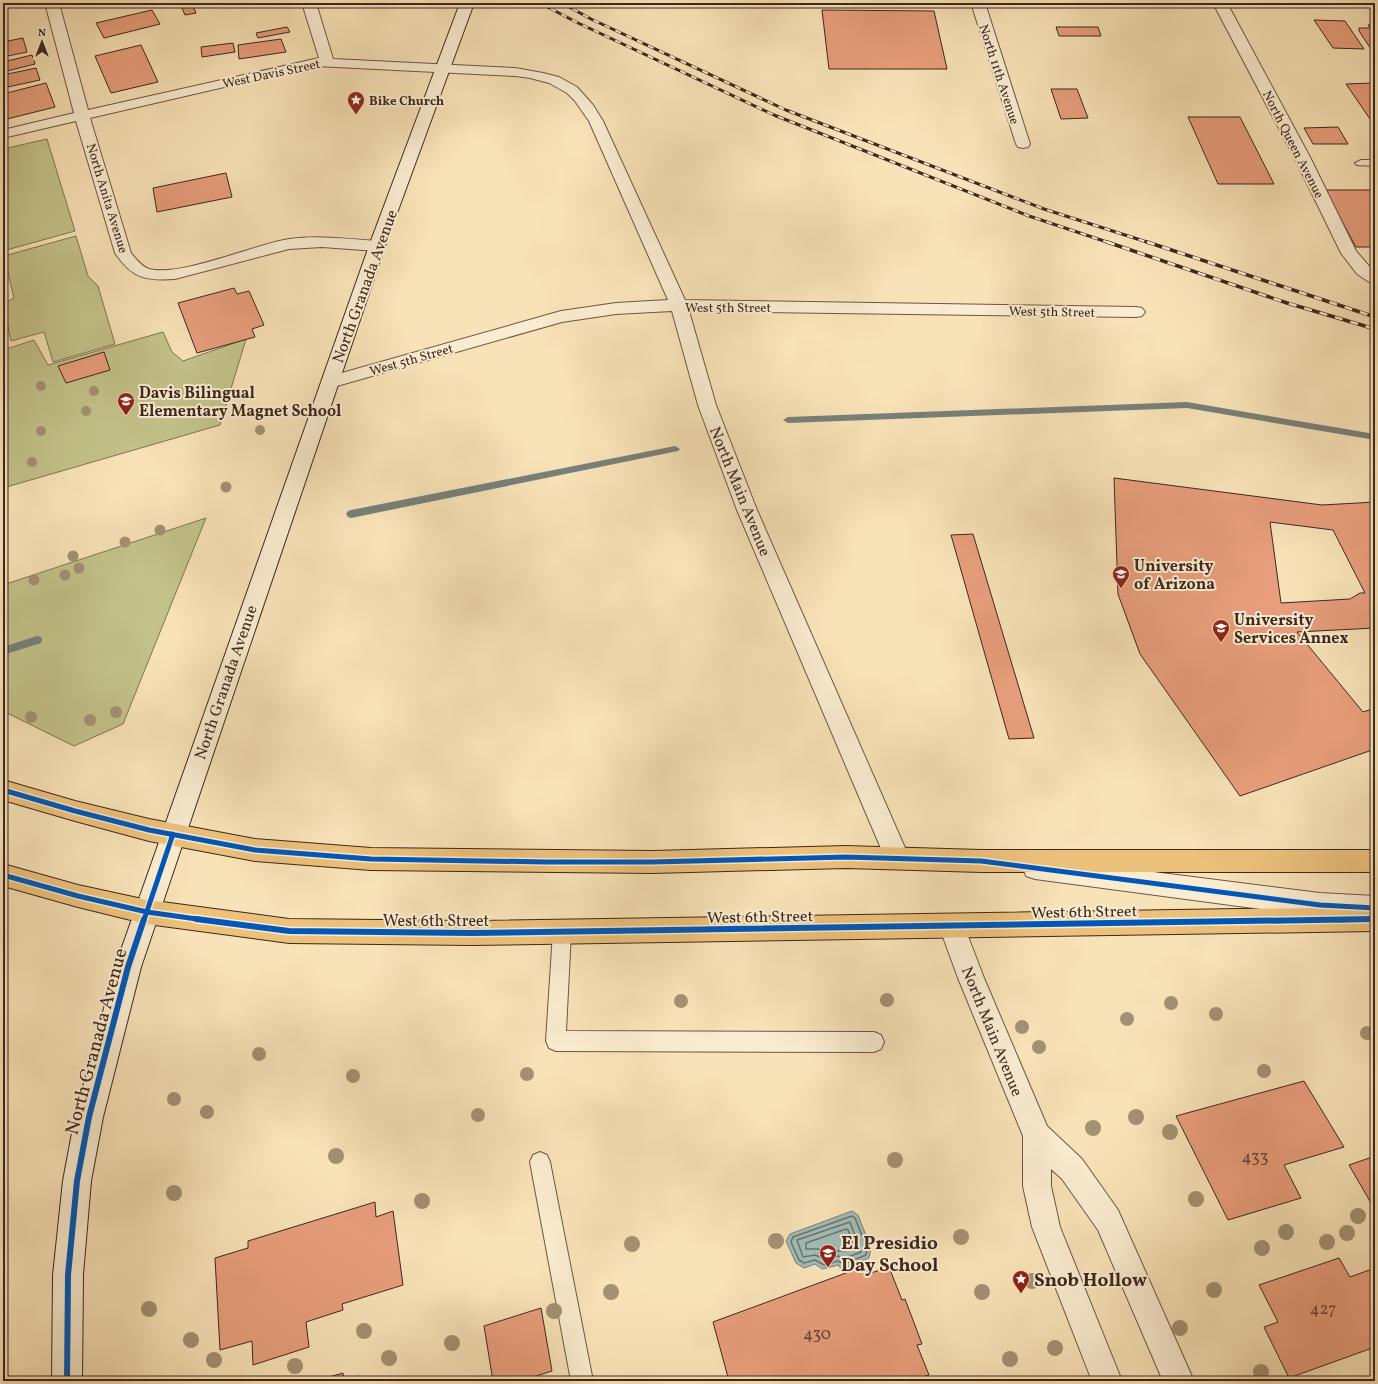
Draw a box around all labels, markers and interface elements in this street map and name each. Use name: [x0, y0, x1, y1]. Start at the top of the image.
north arrow: [22, 22, 62, 62]
street label: North 11th Avenue: [973, 22, 1023, 127]
text: N: [38, 26, 46, 41]
street label: West Davis Street: [221, 56, 322, 94]
street label: North Queen Avenue: [1257, 88, 1327, 202]
place icon: Bike Church: [346, 90, 366, 115]
place label: Bike Church: [369, 93, 445, 111]
street label: North Anita Avenue: [81, 141, 131, 256]
street label: North Granada Avenue: [328, 207, 404, 366]
street label: West 5th Street: [685, 300, 771, 318]
street label: West 5th Street: [1009, 303, 1096, 323]
street label: West 5th Street: [368, 340, 456, 381]
place label: Davis Bilingual Elementary Magnet School: [139, 383, 342, 423]
school or university icon: Davis Bilingual Elementary Magnet School: [116, 391, 136, 416]
street label: North Main Avenue: [703, 424, 775, 560]
place label: University of Arizona: [1134, 556, 1215, 596]
school or university icon: University of Arizona: [1111, 564, 1131, 589]
street label: North Granada Avenue: [190, 603, 264, 763]
place label: University Services Annex: [1234, 610, 1349, 650]
school or university icon: University Services Annex: [1211, 618, 1231, 643]
street label: West 6th Street: [1031, 901, 1138, 925]
street label: West 6th Street: [707, 906, 814, 930]
street label: West 6th Street: [383, 911, 490, 933]
street label: North Granada Avenue: [59, 945, 134, 1138]
street label: North Main Avenue: [955, 964, 1027, 1100]
house number: 433: [1242, 1146, 1268, 1169]
place label: El Presidio Day School: [841, 1231, 938, 1279]
school or university icon: El Presidio Day School: [818, 1243, 838, 1268]
place label: Snob Hollow: [1034, 1268, 1147, 1294]
place icon: Snob Hollow: [1011, 1269, 1031, 1294]
house number: 427: [1309, 1298, 1337, 1321]
house number: 430: [803, 1323, 831, 1346]

